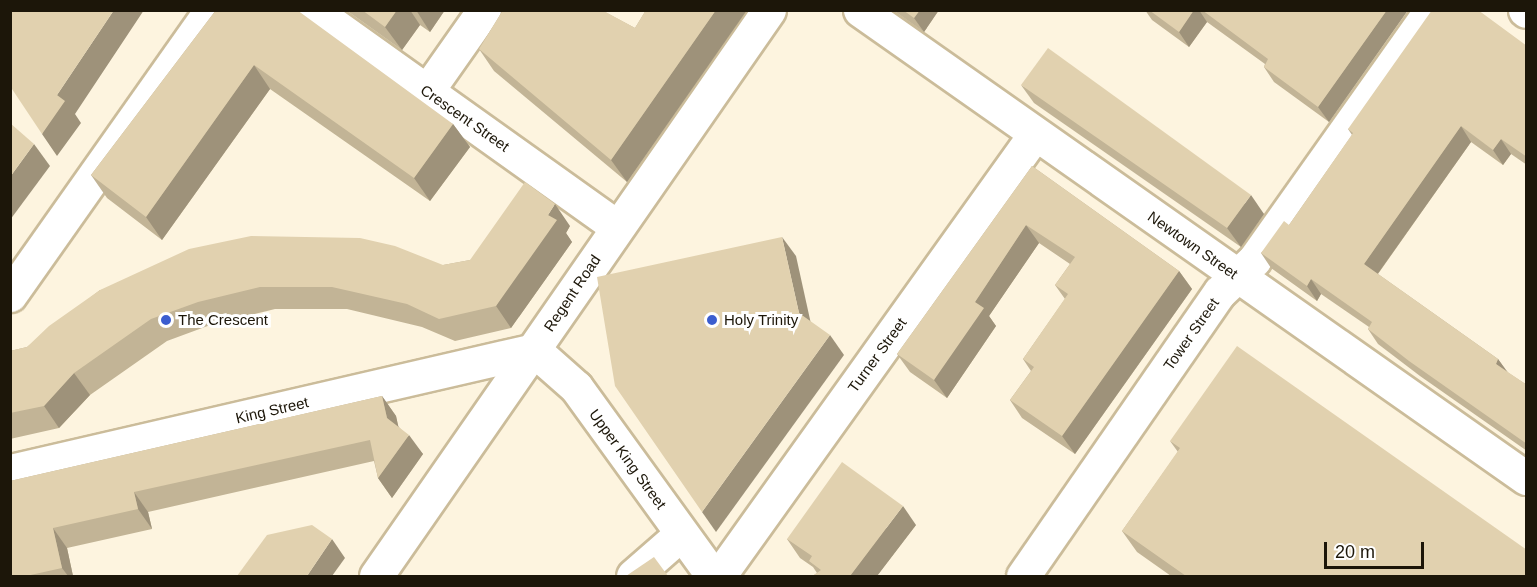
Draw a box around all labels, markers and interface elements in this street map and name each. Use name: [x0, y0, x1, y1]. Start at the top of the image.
street label: Crescent Street: [417, 81, 513, 155]
street label: Newtown Street: [1144, 207, 1242, 283]
street label: Regent Road: [540, 251, 604, 335]
street label: Tower Street: [1159, 294, 1223, 374]
place label: The Crescent: [178, 311, 268, 329]
place label: Holy Trinity: [724, 311, 798, 329]
marker: The Crescent: [159, 313, 173, 327]
marker: Holy Trinity: [705, 313, 719, 327]
street label: Turner Street: [844, 314, 910, 396]
street label: King Street: [234, 393, 310, 427]
street label: Upper King Street: [586, 405, 670, 513]
scale bar: [1327, 530, 1428, 568]
text: 20 m: [1335, 542, 1375, 562]

